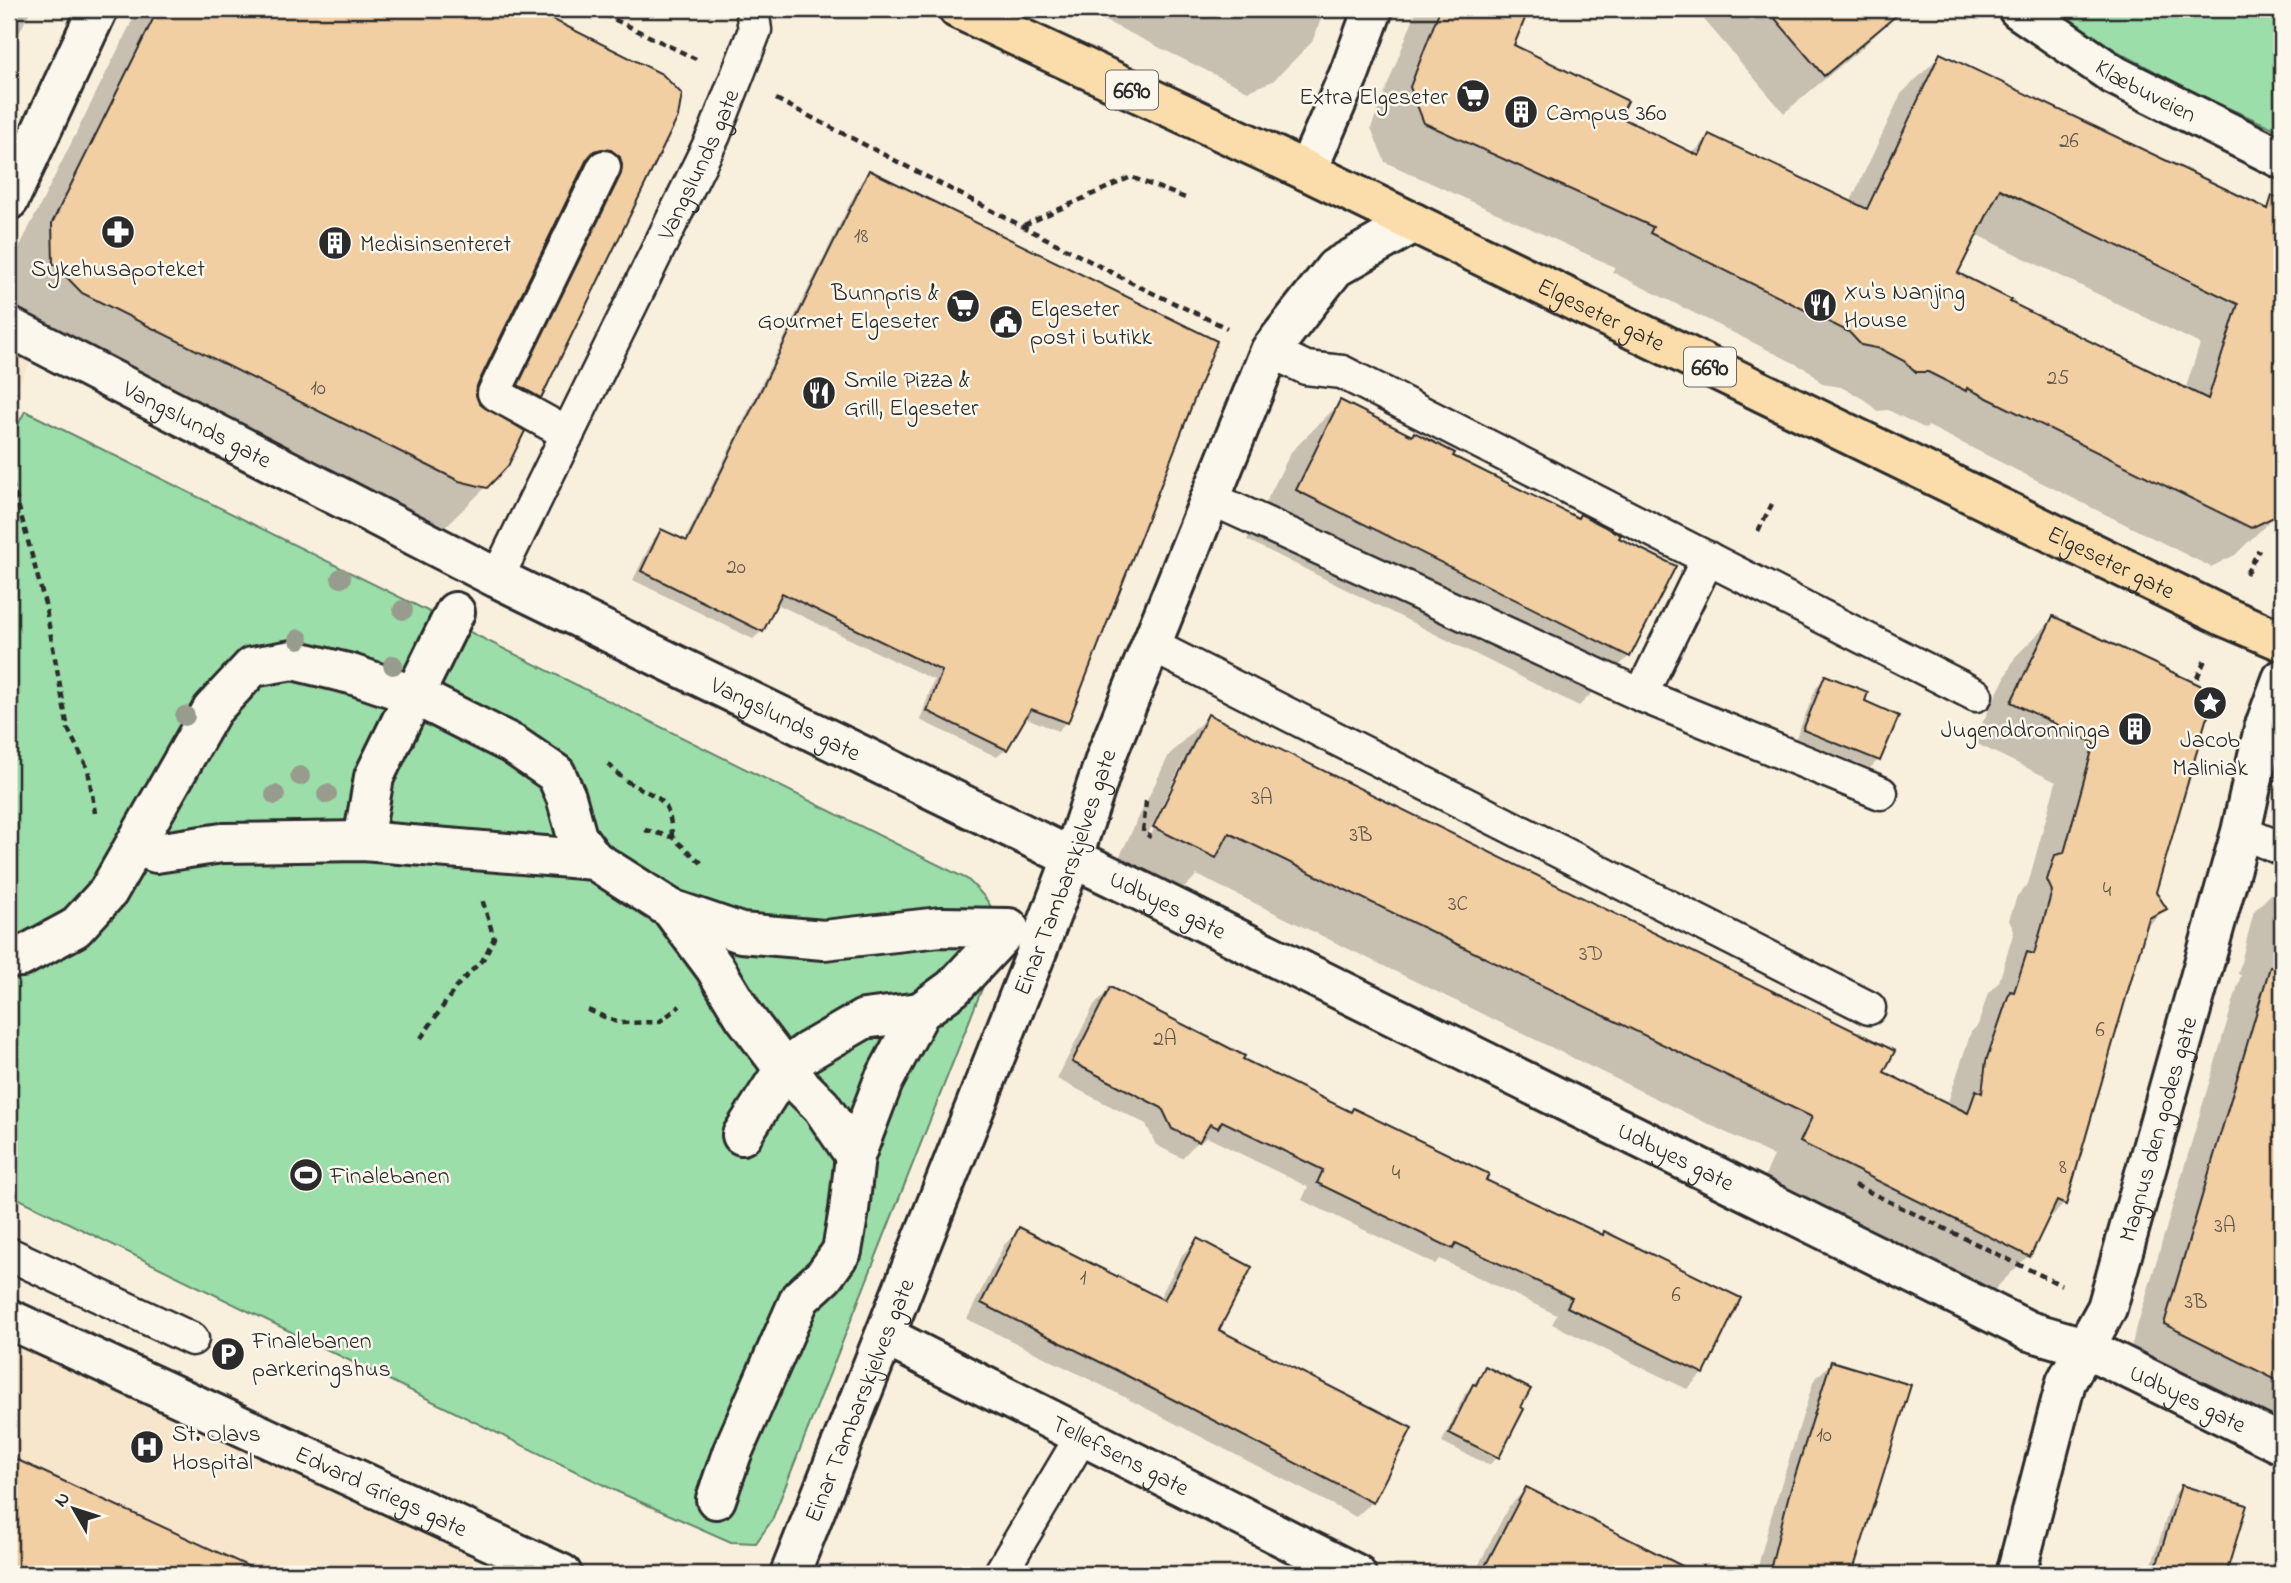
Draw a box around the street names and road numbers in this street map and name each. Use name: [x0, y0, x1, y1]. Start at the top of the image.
street label: Klæbuveien: [2087, 52, 2202, 133]
road number: 6690: [1106, 71, 1158, 110]
street label: Vangslunds gate: [650, 84, 750, 248]
street label: Elgeseter gate: [1531, 270, 1670, 362]
road number: 6690: [1684, 348, 1736, 386]
street label: Vangslunds gate: [115, 373, 277, 479]
street label: Elgeseter gate: [2041, 518, 2180, 610]
street label: Vangslunds gate: [703, 669, 866, 772]
street label: Einar Tambarskjelves gate: [1006, 745, 1127, 1001]
street label: Udbyes gate: [1103, 863, 1232, 951]
street label: Magnus den godes gate: [2111, 1013, 2208, 1246]
street label: Udbyes gate: [1611, 1115, 1740, 1202]
street label: Einar Tambarskjelves gate: [797, 1274, 925, 1528]
street label: Udbyes gate: [2123, 1357, 2252, 1444]
street label: Tellefsens gate: [1045, 1408, 1195, 1507]
street label: Edvard Griegs gate: [288, 1438, 472, 1548]

